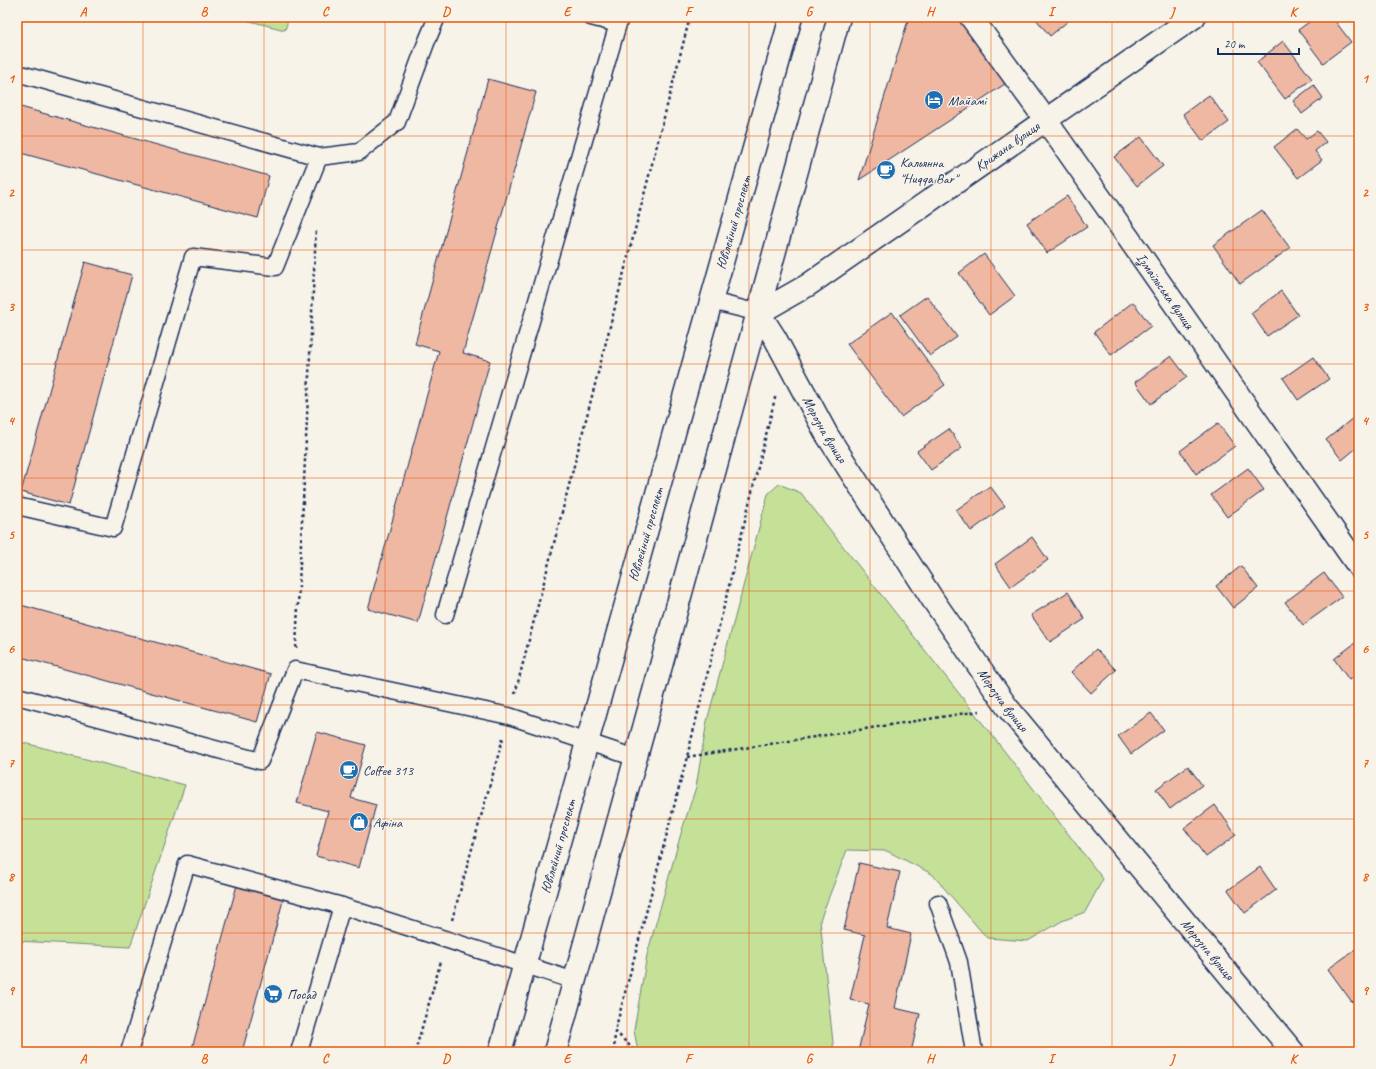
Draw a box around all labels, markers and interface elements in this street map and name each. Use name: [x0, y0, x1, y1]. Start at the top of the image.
text: A: [80, 4, 88, 20]
text: B: [201, 4, 209, 20]
text: C: [322, 4, 330, 20]
text: D: [442, 4, 451, 20]
text: E: [564, 4, 573, 20]
text: F: [685, 4, 694, 20]
text: G: [806, 4, 814, 20]
text: H: [926, 4, 936, 20]
text: I: [1048, 4, 1057, 20]
text: J: [1169, 4, 1176, 20]
text: K: [1290, 4, 1300, 20]
scale bar: [1218, 30, 1299, 56]
text: 20 m: [1224, 36, 1246, 52]
text: 1: [8, 71, 16, 87]
text: 1: [1362, 71, 1370, 87]
hotel icon: Майамі: [923, 89, 945, 111]
place label: Майамі: [948, 92, 988, 109]
street label: Крижана вулиця: [972, 117, 1044, 175]
place label: Кальянна "Huqqa Bar": [900, 154, 960, 187]
cafe icon: Кальянна "Huqqa Bar": [875, 159, 897, 181]
street label: Ювілейний проспект: [713, 172, 755, 271]
text: 2: [8, 185, 15, 201]
text: 2: [1362, 185, 1369, 201]
street label: Ізмаїльська вулиця: [1133, 250, 1198, 333]
text: 3: [8, 299, 15, 315]
text: 3: [1362, 299, 1369, 315]
street label: Морозна вулиця: [799, 393, 851, 467]
text: 4: [8, 413, 16, 429]
text: 4: [1362, 413, 1370, 429]
street label: Ювілейний проспект: [625, 484, 668, 583]
text: 5: [8, 527, 15, 543]
text: 5: [1362, 527, 1369, 543]
text: 6: [8, 641, 15, 657]
text: 6: [1362, 641, 1369, 657]
street label: Морозна вулиця: [974, 665, 1032, 736]
text: 7: [8, 755, 15, 771]
text: 7: [1362, 755, 1369, 771]
cafe icon: Coffee 313: [338, 759, 360, 781]
place label: Coffee 313: [363, 762, 415, 779]
street label: Ювілейний проспект: [537, 796, 580, 895]
shop icon: Афіна: [348, 811, 370, 833]
place label: Афіна: [373, 814, 403, 831]
text: 8: [8, 869, 16, 885]
text: 8: [1362, 869, 1370, 885]
street label: Морозна вулиця: [1177, 916, 1238, 985]
text: 9: [8, 983, 15, 999]
supermarket icon: Посад: [262, 983, 284, 1005]
text: 9: [1362, 983, 1369, 999]
place label: Посад: [287, 986, 317, 1003]
text: A: [80, 1051, 88, 1067]
text: B: [201, 1051, 209, 1067]
text: C: [322, 1051, 330, 1067]
text: D: [442, 1051, 451, 1067]
text: E: [564, 1051, 573, 1067]
text: F: [685, 1051, 694, 1067]
text: G: [806, 1051, 814, 1067]
text: H: [926, 1051, 936, 1067]
text: I: [1048, 1051, 1057, 1067]
text: J: [1169, 1051, 1176, 1067]
text: K: [1290, 1051, 1300, 1067]

